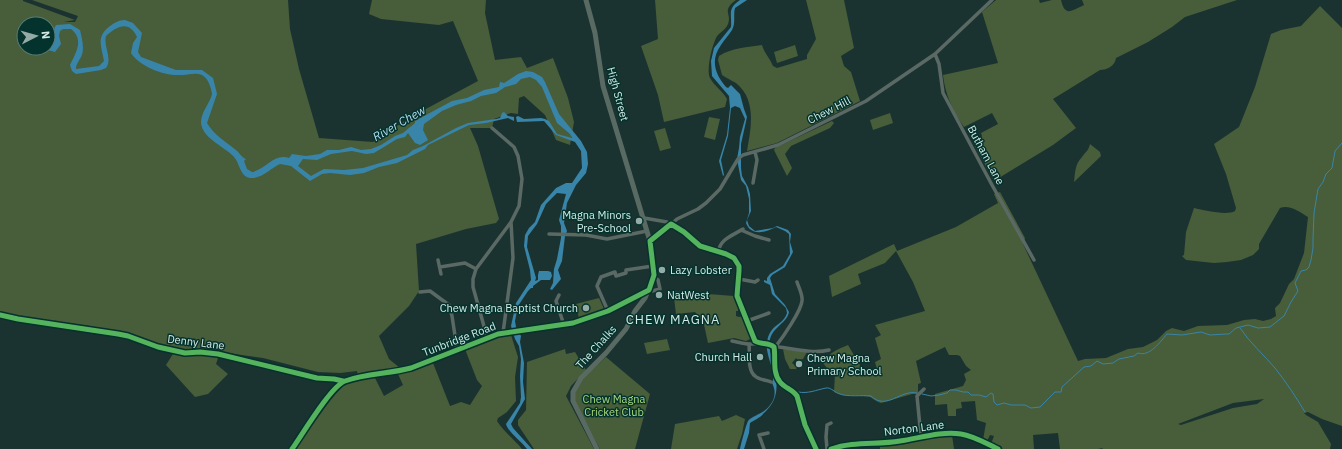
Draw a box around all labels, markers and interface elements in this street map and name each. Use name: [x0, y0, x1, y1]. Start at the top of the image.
north arrow: [16, 16, 56, 56]
text: N: [39, 30, 53, 40]
street label: High Street: [604, 65, 632, 123]
street label: Chew Hill: [805, 93, 853, 127]
water label: River Chew: [370, 101, 429, 144]
street label: Butham Lane: [964, 123, 1008, 187]
place label: Magna Minors Pre-School: [562, 208, 631, 235]
marker: Magna Minors Pre-School: [634, 216, 644, 226]
place label: Lazy Lobster: [670, 263, 732, 277]
marker: Lazy Lobster: [657, 265, 667, 275]
place label: NatWest: [667, 288, 709, 302]
marker: NatWest: [654, 290, 664, 300]
place label: Chew Magna Baptist Church: [440, 301, 578, 315]
marker: Chew Magna Baptist Church: [581, 303, 591, 313]
district label: CHEW MAGNA: [626, 311, 720, 328]
street label: Tunbridge Road: [420, 319, 498, 359]
street label: The Chalks: [573, 322, 619, 372]
street label: Denny Lane: [167, 332, 225, 352]
place label: Church Hall: [695, 350, 752, 364]
place label: Chew Magna Primary School: [807, 351, 882, 378]
marker: Church Hall: [755, 352, 765, 362]
marker: Chew Magna Primary School: [794, 359, 804, 369]
park label: Chew Magna Cricket Club: [583, 392, 646, 419]
street label: Norton Lane: [883, 417, 945, 439]

